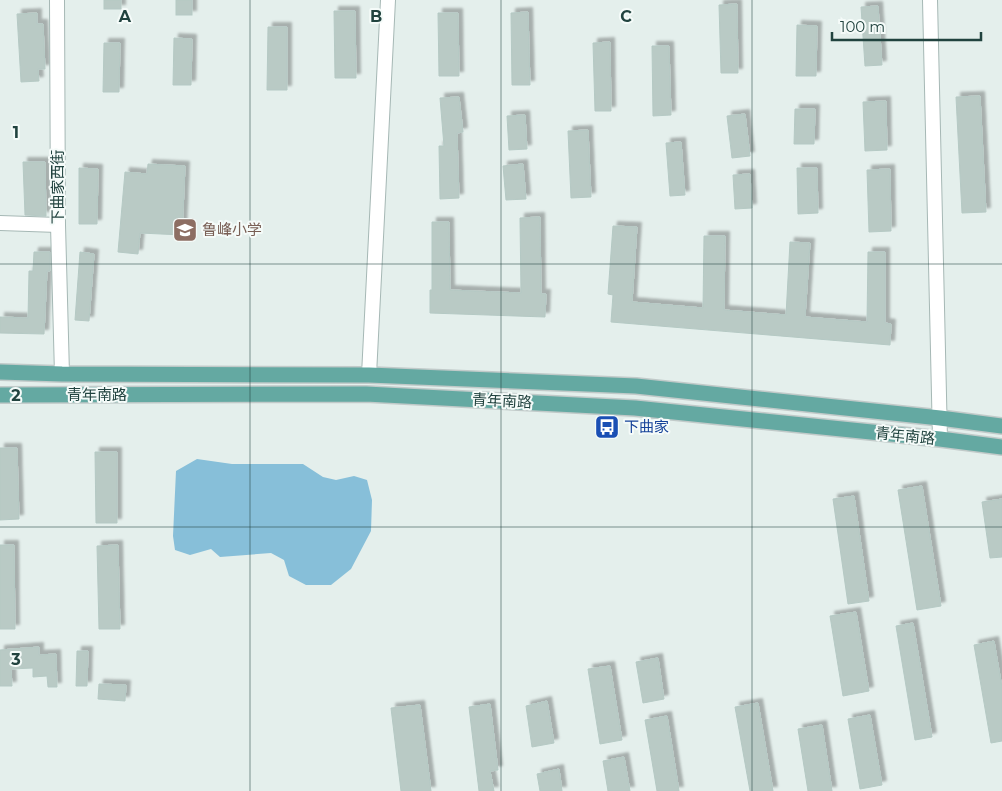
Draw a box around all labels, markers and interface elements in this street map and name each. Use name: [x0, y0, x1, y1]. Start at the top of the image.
text: A: [118, 7, 132, 26]
text: B: [370, 7, 382, 26]
text: C: [620, 7, 632, 26]
scale bar: [832, 10, 981, 42]
text: 100 m: [840, 17, 885, 36]
text: 1: [13, 123, 19, 142]
street label: 下曲家西街: [48, 149, 67, 225]
school or university icon: 鲁峰小学: [172, 217, 198, 243]
place label: 鲁峰小学: [202, 220, 262, 239]
street label: 青年南路: [67, 385, 127, 404]
text: 2: [11, 386, 21, 405]
street label: 青年南路: [472, 389, 532, 412]
bus stop icon: 下曲家: [594, 414, 620, 440]
place label: 下曲家: [624, 417, 669, 436]
street label: 青年南路: [874, 423, 936, 448]
text: 3: [10, 650, 21, 669]

